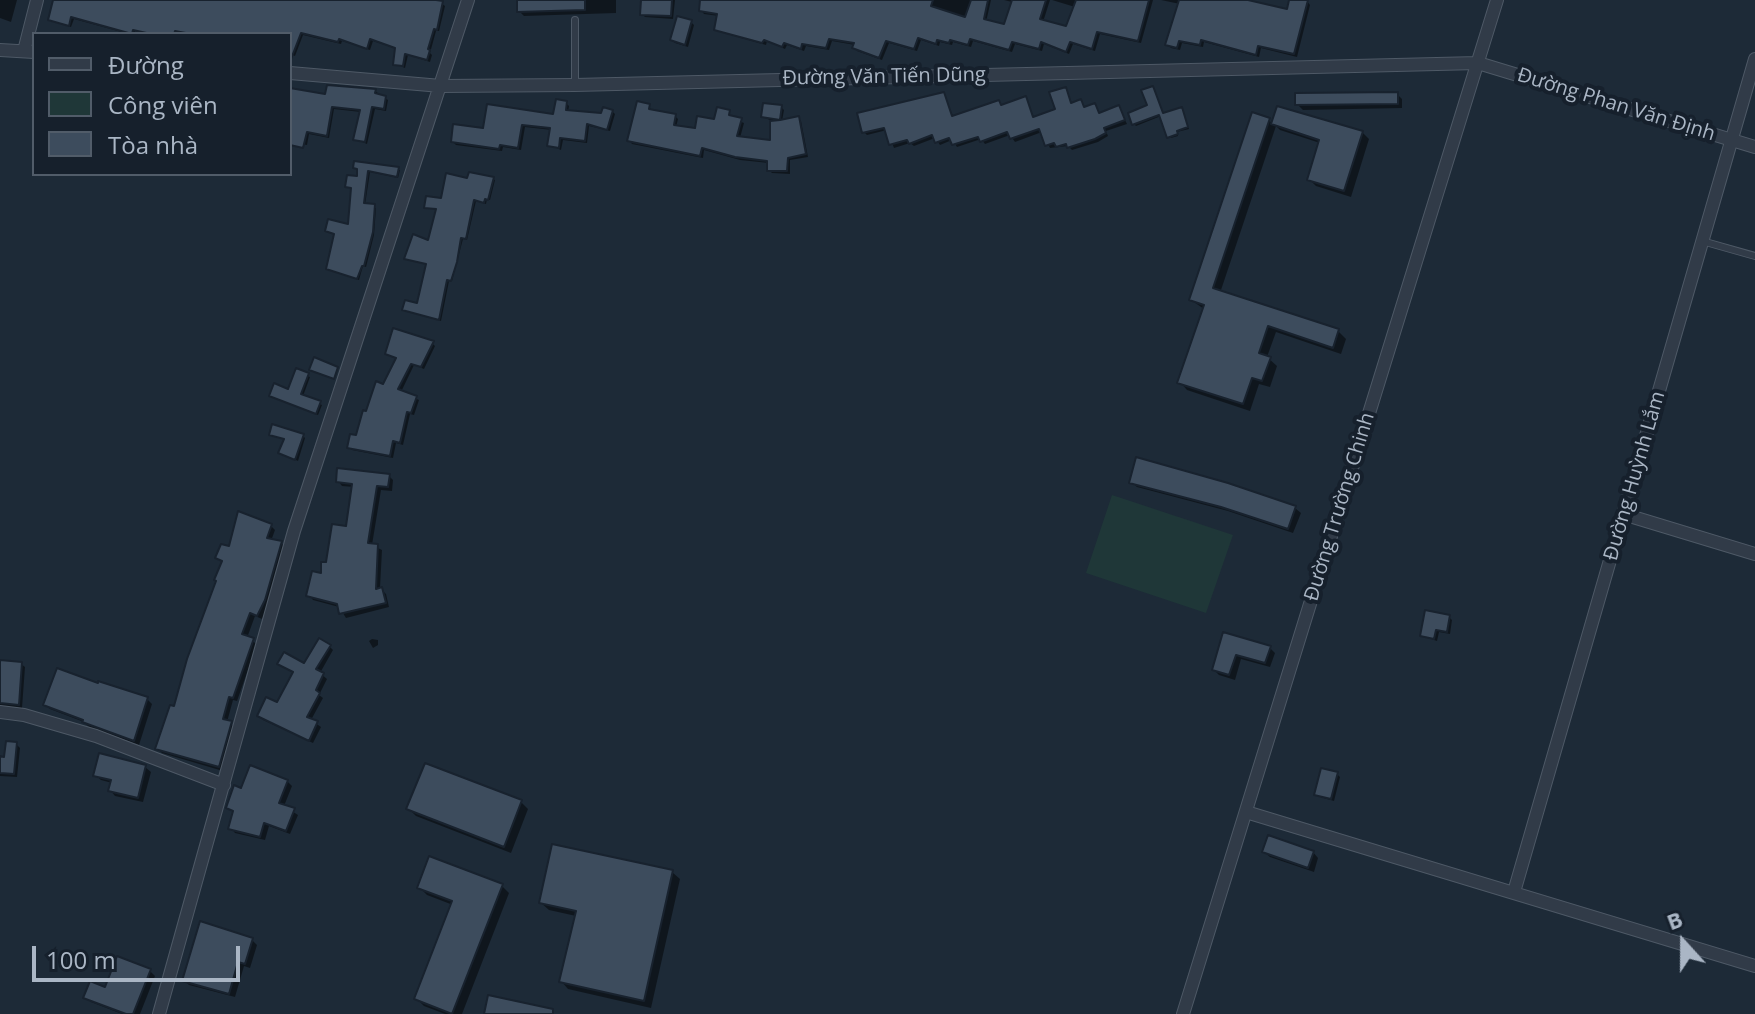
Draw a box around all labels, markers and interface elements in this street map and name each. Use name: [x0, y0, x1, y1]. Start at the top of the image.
legend: [32, 32, 292, 176]
text: Đường: [108, 48, 184, 81]
street label: Đường Văn Tiến Dũng: [782, 63, 986, 91]
street label: Đường Phan Văn Định: [1514, 63, 1718, 147]
text: Công viên: [108, 88, 218, 121]
text: Tòa nhà: [108, 128, 198, 161]
street label: Đường Huỳnh Lắm: [1599, 389, 1671, 563]
street label: Đường Trường Chinh: [1300, 410, 1380, 604]
north arrow: [1643, 902, 1723, 982]
text: B: [1662, 903, 1687, 936]
scale bar: [36, 930, 244, 980]
text: 100 m: [46, 943, 116, 976]

